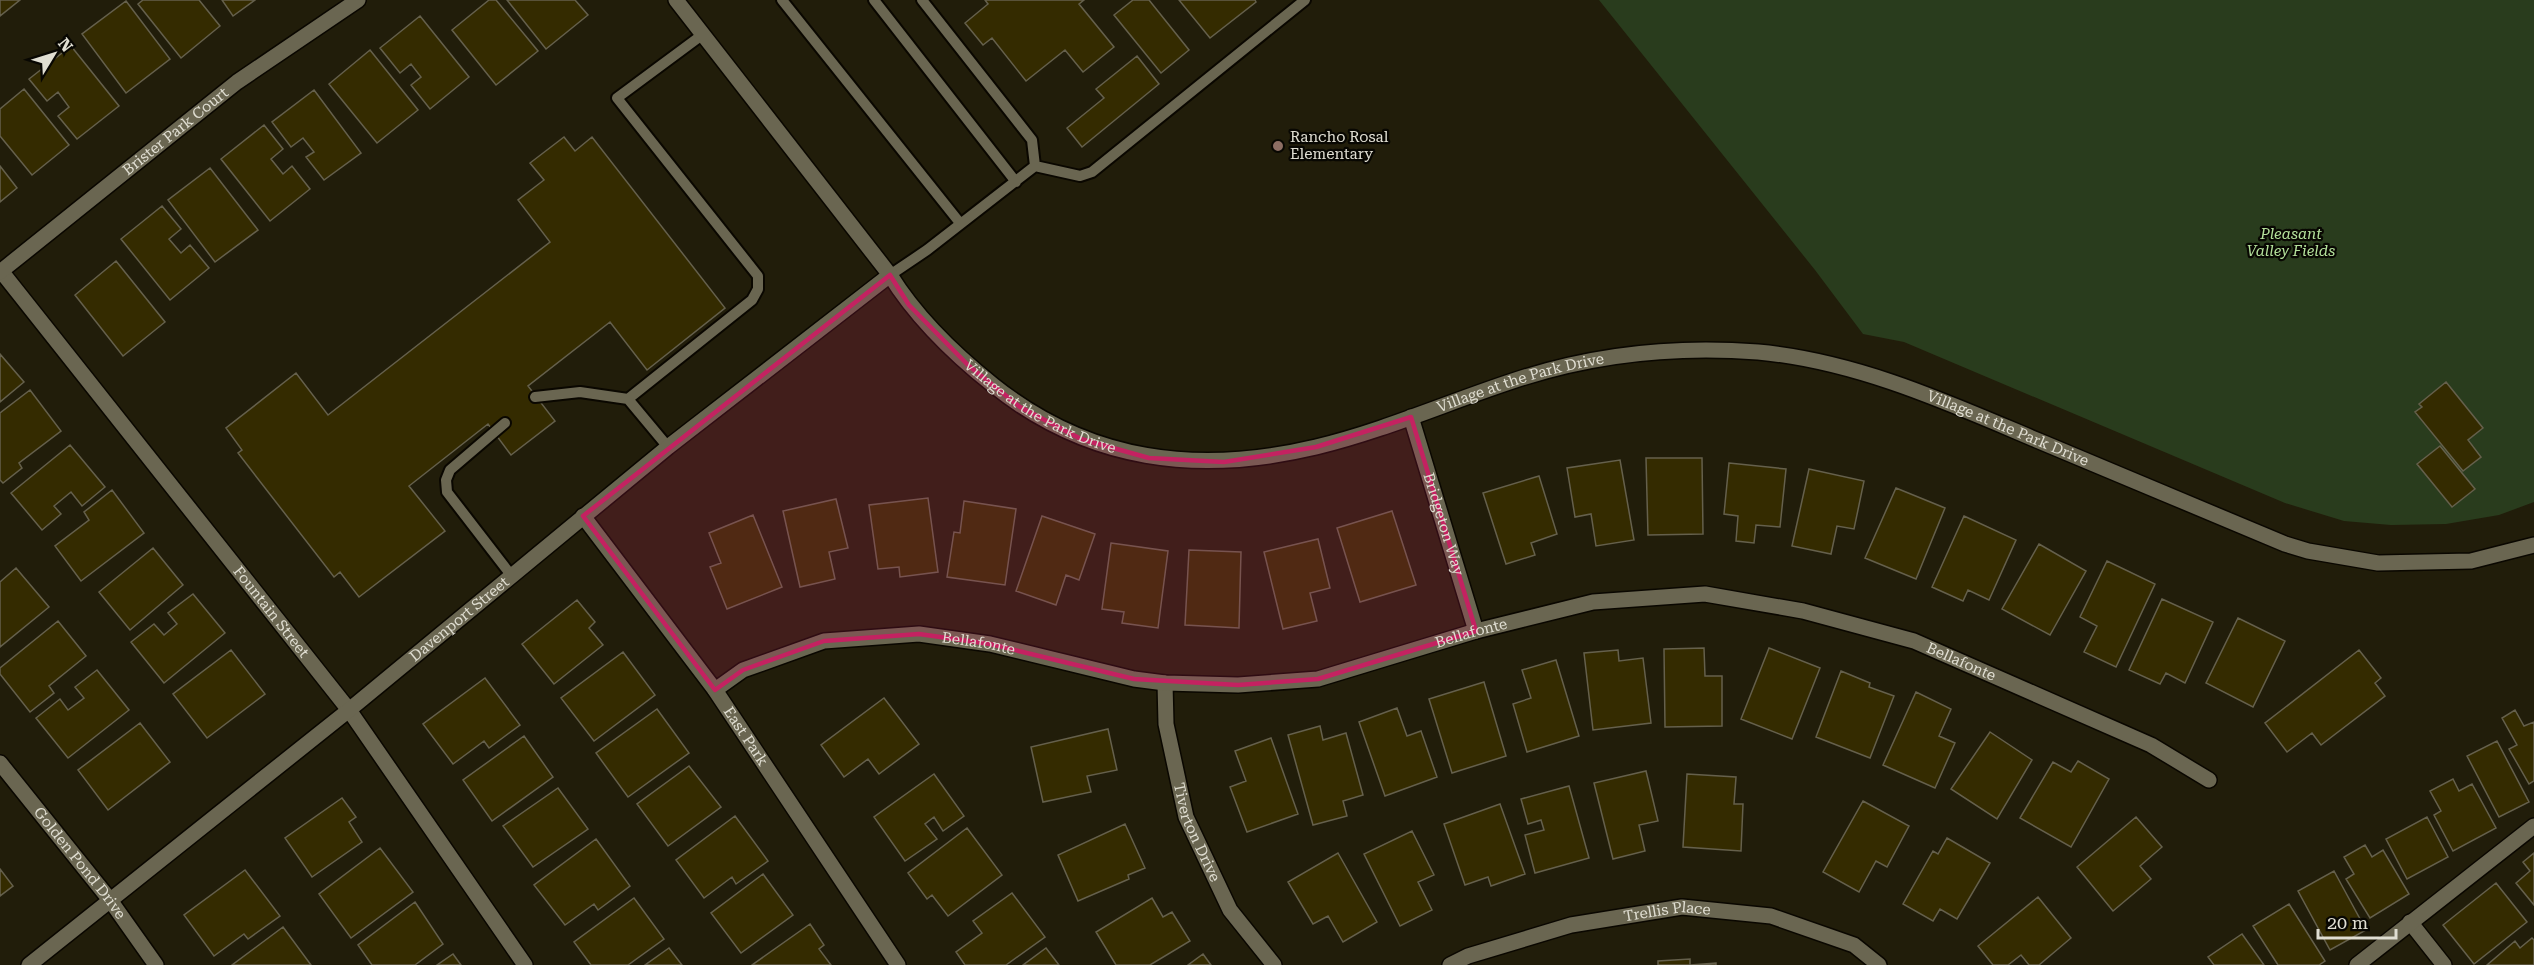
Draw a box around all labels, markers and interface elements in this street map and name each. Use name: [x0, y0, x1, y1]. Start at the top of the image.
north arrow: [24, 24, 84, 84]
text: N: [54, 34, 77, 56]
street label: Brister Park Court: [119, 83, 232, 179]
place label: Rancho Rosal Elementary: [1290, 128, 1389, 163]
marker: Rancho Rosal Elementary: [1271, 139, 1285, 153]
park label: Pleasant Valley Fields: [2247, 225, 2335, 260]
street label: Village at the Park Drive: [1434, 350, 1605, 416]
street label: Village at the Park Drive: [960, 356, 1118, 457]
street label: Village at the Park Drive: [1924, 387, 2092, 470]
street label: Bridgeton Way: [1419, 471, 1468, 578]
street label: Fountain Street: [229, 563, 313, 662]
street label: Davenport Street: [406, 573, 513, 665]
street label: Bellafonte: [1433, 615, 1509, 652]
street label: Bellafonte: [941, 628, 1017, 659]
street label: Bellafonte: [1924, 639, 1999, 685]
street label: East Park: [720, 703, 772, 770]
street label: Tiverton Drive: [1170, 781, 1224, 885]
street label: Golden Pond Drive: [30, 803, 130, 923]
street label: Trellis Place: [1622, 898, 1712, 925]
scale bar: [2318, 902, 2396, 940]
text: 20 m: [2327, 912, 2368, 933]

